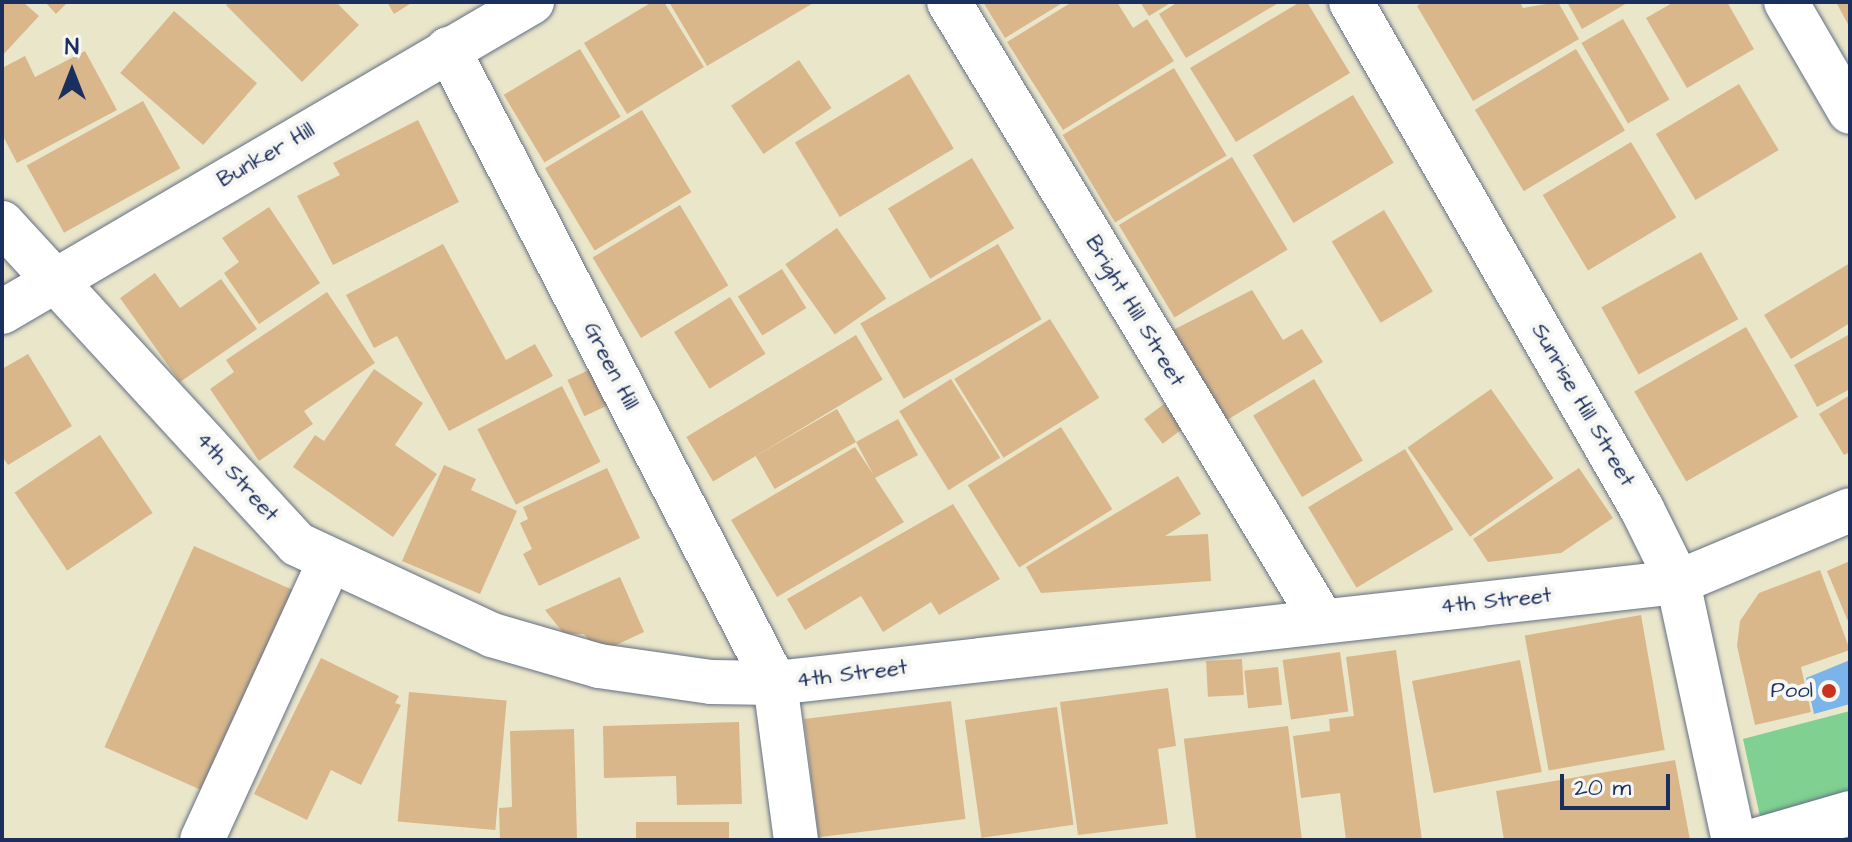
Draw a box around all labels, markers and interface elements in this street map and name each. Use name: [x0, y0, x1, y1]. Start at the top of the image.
north arrow: [32, 32, 112, 112]
text: N: [65, 32, 79, 63]
street label: Bunker Hill: [213, 117, 319, 193]
street label: Bright Hill Street: [1080, 231, 1190, 391]
street label: Green Hill: [578, 318, 644, 414]
street label: Sunrise Hill Street: [1526, 319, 1640, 491]
street label: 4th Street: [190, 427, 284, 527]
street label: 4th Street: [1439, 582, 1553, 620]
street label: 4th Street: [795, 654, 909, 694]
place label: Pool: [1771, 678, 1813, 704]
marker: Pool: [1820, 682, 1838, 700]
scale bar: [1564, 758, 1674, 808]
text: 20 m: [1574, 771, 1631, 805]

